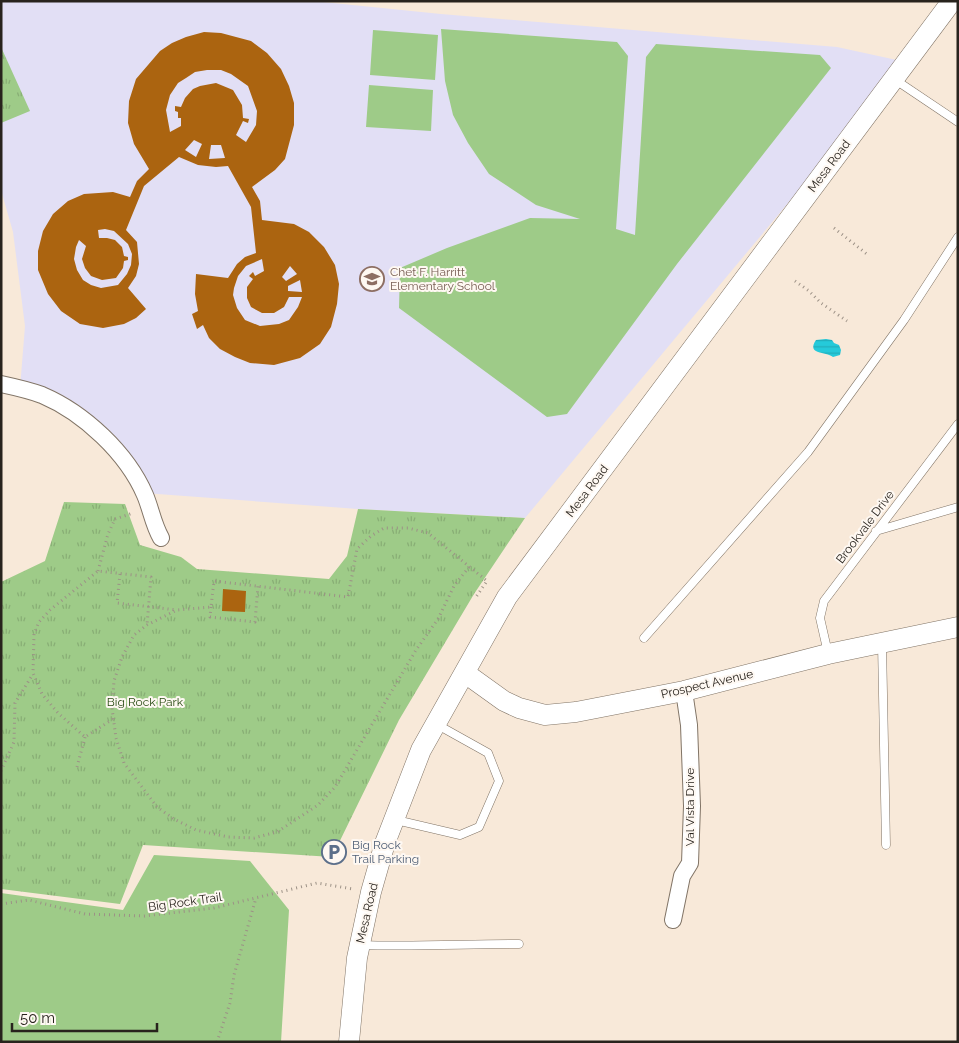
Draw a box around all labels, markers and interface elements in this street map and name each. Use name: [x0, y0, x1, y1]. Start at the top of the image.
street label: Mesa Road: [805, 137, 853, 195]
place label: Chet F. Harritt Elementary School: [390, 265, 496, 293]
school or university icon: Chet F. Harritt Elementary School: [359, 266, 385, 292]
street label: Mesa Road: [563, 462, 611, 520]
street label: Brookvale Drive: [833, 488, 897, 566]
street label: Prospect Avenue: [659, 667, 755, 701]
park label: Big Rock Park: [107, 695, 184, 709]
street label: Val Vista Drive: [683, 768, 697, 846]
place label: Big Rock Trail Parking: [352, 838, 419, 866]
parking icon: Big Rock Trail Parking: [321, 839, 347, 865]
street label: Mesa Road: [353, 881, 381, 945]
street label: Big Rock Trail: [147, 890, 224, 914]
scale bar: [12, 1000, 158, 1032]
text: 50 m: [20, 1009, 55, 1027]

